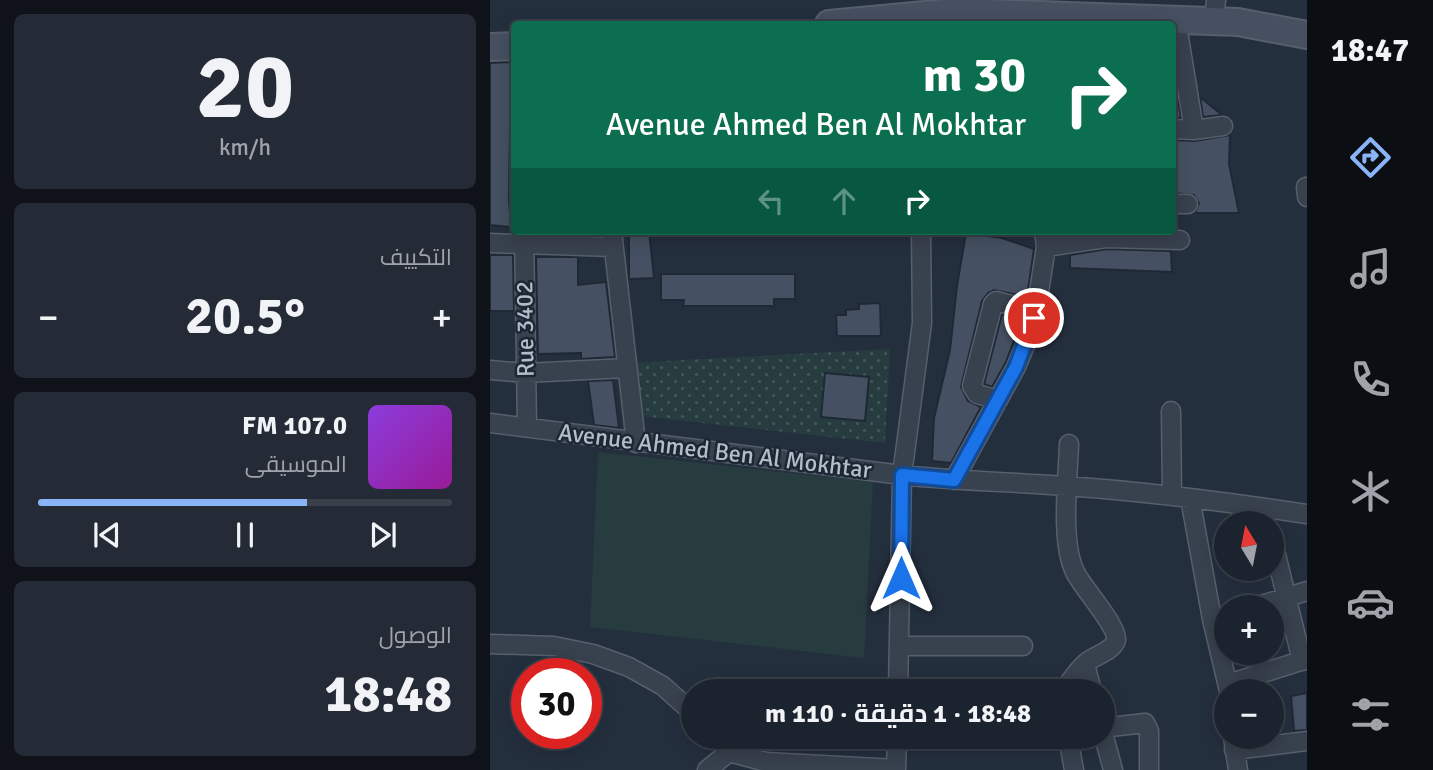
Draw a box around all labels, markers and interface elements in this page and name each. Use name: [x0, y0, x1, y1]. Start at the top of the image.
text: 20: [196, 31, 294, 144]
text: 18:47: [1331, 31, 1409, 70]
text: 30 m: [923, 45, 1026, 105]
icon: right: [1050, 49, 1141, 140]
text: Avenue Ahmed Ben Al Mokhtar: [606, 105, 1026, 144]
text: km/h: [219, 133, 271, 162]
icon: directions: [1346, 133, 1395, 182]
icon: left: [752, 182, 790, 220]
icon: ahead: [825, 182, 863, 220]
icon: right: [898, 182, 936, 220]
text: التكييف: [380, 243, 452, 272]
icon: music: [1346, 244, 1395, 293]
street label: Rue 3402: [509, 281, 541, 377]
text: 20.5°: [185, 284, 305, 348]
pin: [1004, 288, 1064, 348]
text: −: [38, 294, 59, 341]
text: +: [431, 294, 452, 341]
icon: arrive: [1015, 299, 1053, 337]
icon: phone: [1346, 355, 1395, 404]
text: 107.0 FM: [242, 410, 347, 442]
street label: Avenue Ahmed Ben Al Mokhtar: [557, 417, 873, 485]
text: الموسيقى: [245, 450, 347, 479]
icon: climate: [1346, 467, 1395, 516]
north arrow: [1214, 511, 1284, 581]
map controls: [1214, 511, 1284, 749]
icon: previous: [88, 516, 126, 554]
icon: pause: [226, 516, 264, 554]
icon: next: [364, 516, 402, 554]
position arrow: [864, 541, 938, 615]
icon: car: [1346, 578, 1395, 627]
button: +: [1214, 595, 1284, 665]
text: الوصول: [379, 621, 452, 650]
speed limit sign: 30: [511, 658, 602, 749]
text: 18:48: [324, 662, 452, 726]
button: −: [1214, 679, 1284, 749]
icon: filters: [1346, 690, 1395, 739]
text: 18:48 · 1 دقيقة · 110 m: [765, 698, 1031, 730]

